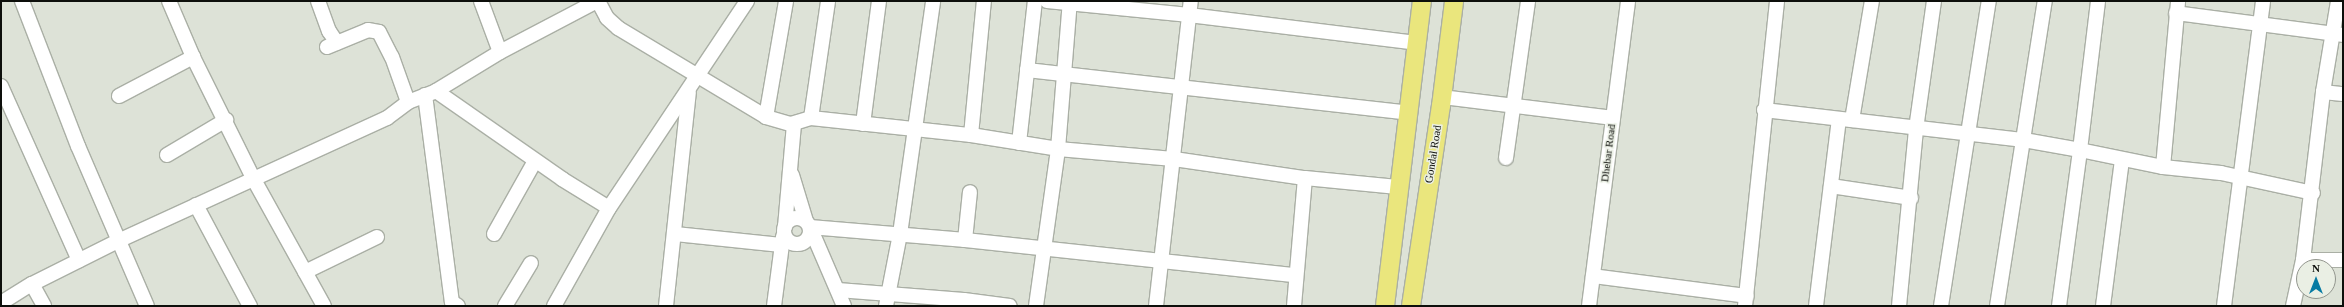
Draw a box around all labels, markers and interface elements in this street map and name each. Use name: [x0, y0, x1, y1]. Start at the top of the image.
street label: Dhebar Road: [1598, 123, 1618, 183]
street label: Gondal Road: [1422, 124, 1444, 184]
north arrow: [2296, 259, 2336, 299]
text: N: [2312, 262, 2320, 274]

